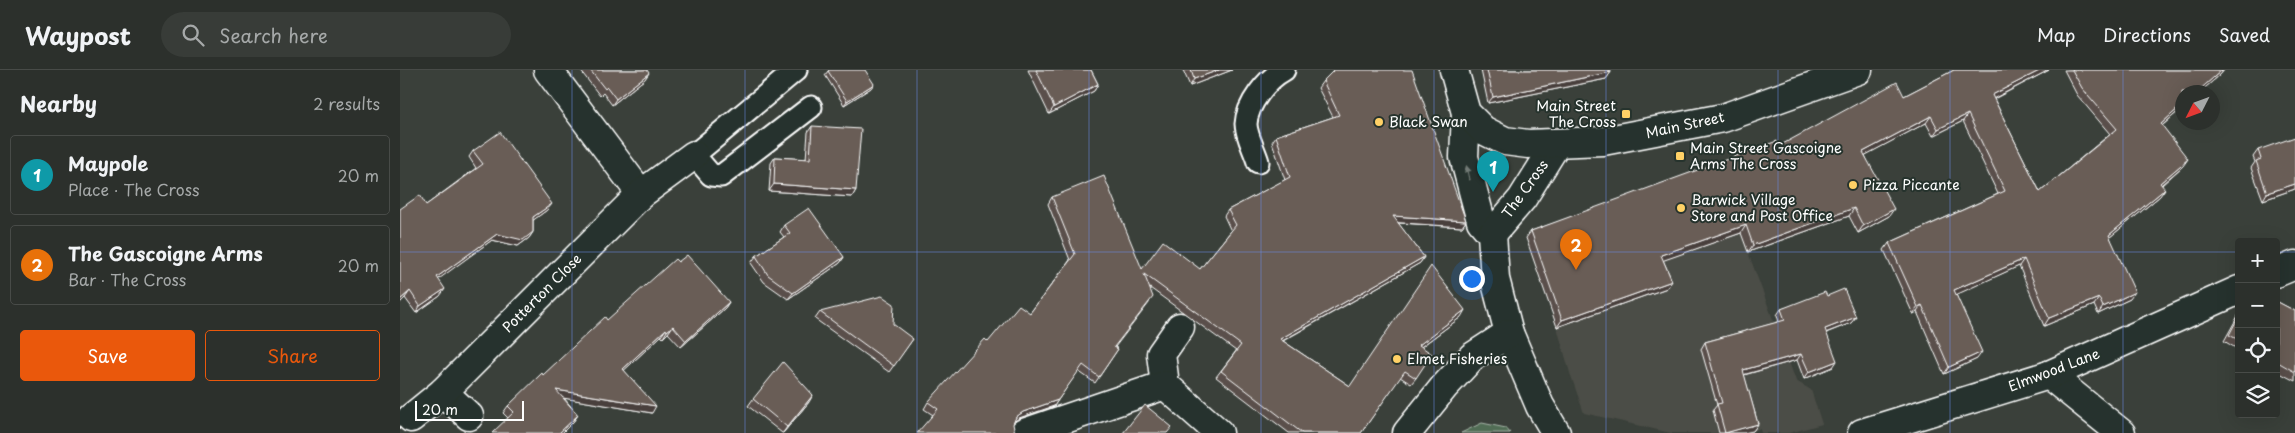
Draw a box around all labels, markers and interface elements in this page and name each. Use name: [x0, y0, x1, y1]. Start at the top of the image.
search box: [161, 12, 511, 57]
text: Waypost: [25, 17, 131, 53]
icon: search: [179, 21, 207, 49]
text: Search here: [219, 21, 328, 49]
text: Map: [2037, 21, 2075, 48]
text: Directions: [2103, 21, 2191, 48]
text: Saved: [2219, 21, 2270, 48]
north arrow: [2175, 85, 2220, 130]
text: Nearby: [20, 87, 97, 119]
text: 2 results: [313, 91, 380, 115]
place label: Main Street The Cross: [1536, 95, 1616, 132]
street label: Main Street: [1644, 106, 1726, 143]
marker: Main Street The Cross: [1620, 108, 1632, 120]
place label: Black Swan: [1389, 111, 1468, 132]
marker: Black Swan: [1373, 116, 1385, 128]
place label: Main Street Gascoigne Arms The Cross: [1690, 137, 1842, 174]
text: Maypole: [68, 149, 148, 177]
marker: Main Street Gascoigne Arms The Cross: [1674, 150, 1686, 162]
pin: 1: [1477, 151, 1509, 192]
street label: The Cross: [1496, 155, 1553, 222]
text: 1: [33, 163, 41, 187]
text: 20 m: [338, 163, 379, 187]
one-way arrow: [1464, 166, 1472, 181]
place label: Pizza Piccante: [1863, 174, 1960, 195]
text: Place · The Cross: [68, 177, 200, 201]
marker: Pizza Piccante: [1847, 179, 1859, 191]
place label: Barwick Village Store and Post Office: [1691, 189, 1833, 226]
marker: Barwick Village Store and Post Office: [1675, 202, 1687, 214]
pin: 2: [1560, 229, 1592, 270]
map controls: [2235, 238, 2280, 418]
button: +: [2235, 238, 2280, 283]
text: The Gascoigne Arms: [68, 239, 263, 267]
street label: Potterton Close: [497, 248, 586, 337]
text: 2: [31, 253, 43, 277]
text: 20 m: [338, 253, 379, 277]
your location: [1459, 266, 1485, 292]
text: Bar · The Cross: [68, 267, 186, 291]
button: −: [2235, 283, 2280, 328]
button: locate: [2235, 328, 2280, 373]
button: Save: [20, 330, 195, 381]
button: Share: [205, 330, 380, 381]
street label: Elmwood Lane: [2005, 342, 2103, 397]
place label: Elmet Fisheries: [1407, 348, 1507, 369]
marker: Elmet Fisheries: [1391, 353, 1403, 365]
button: layers: [2235, 373, 2280, 418]
scale bar: [415, 398, 524, 421]
text: 20 m: [422, 399, 458, 420]

